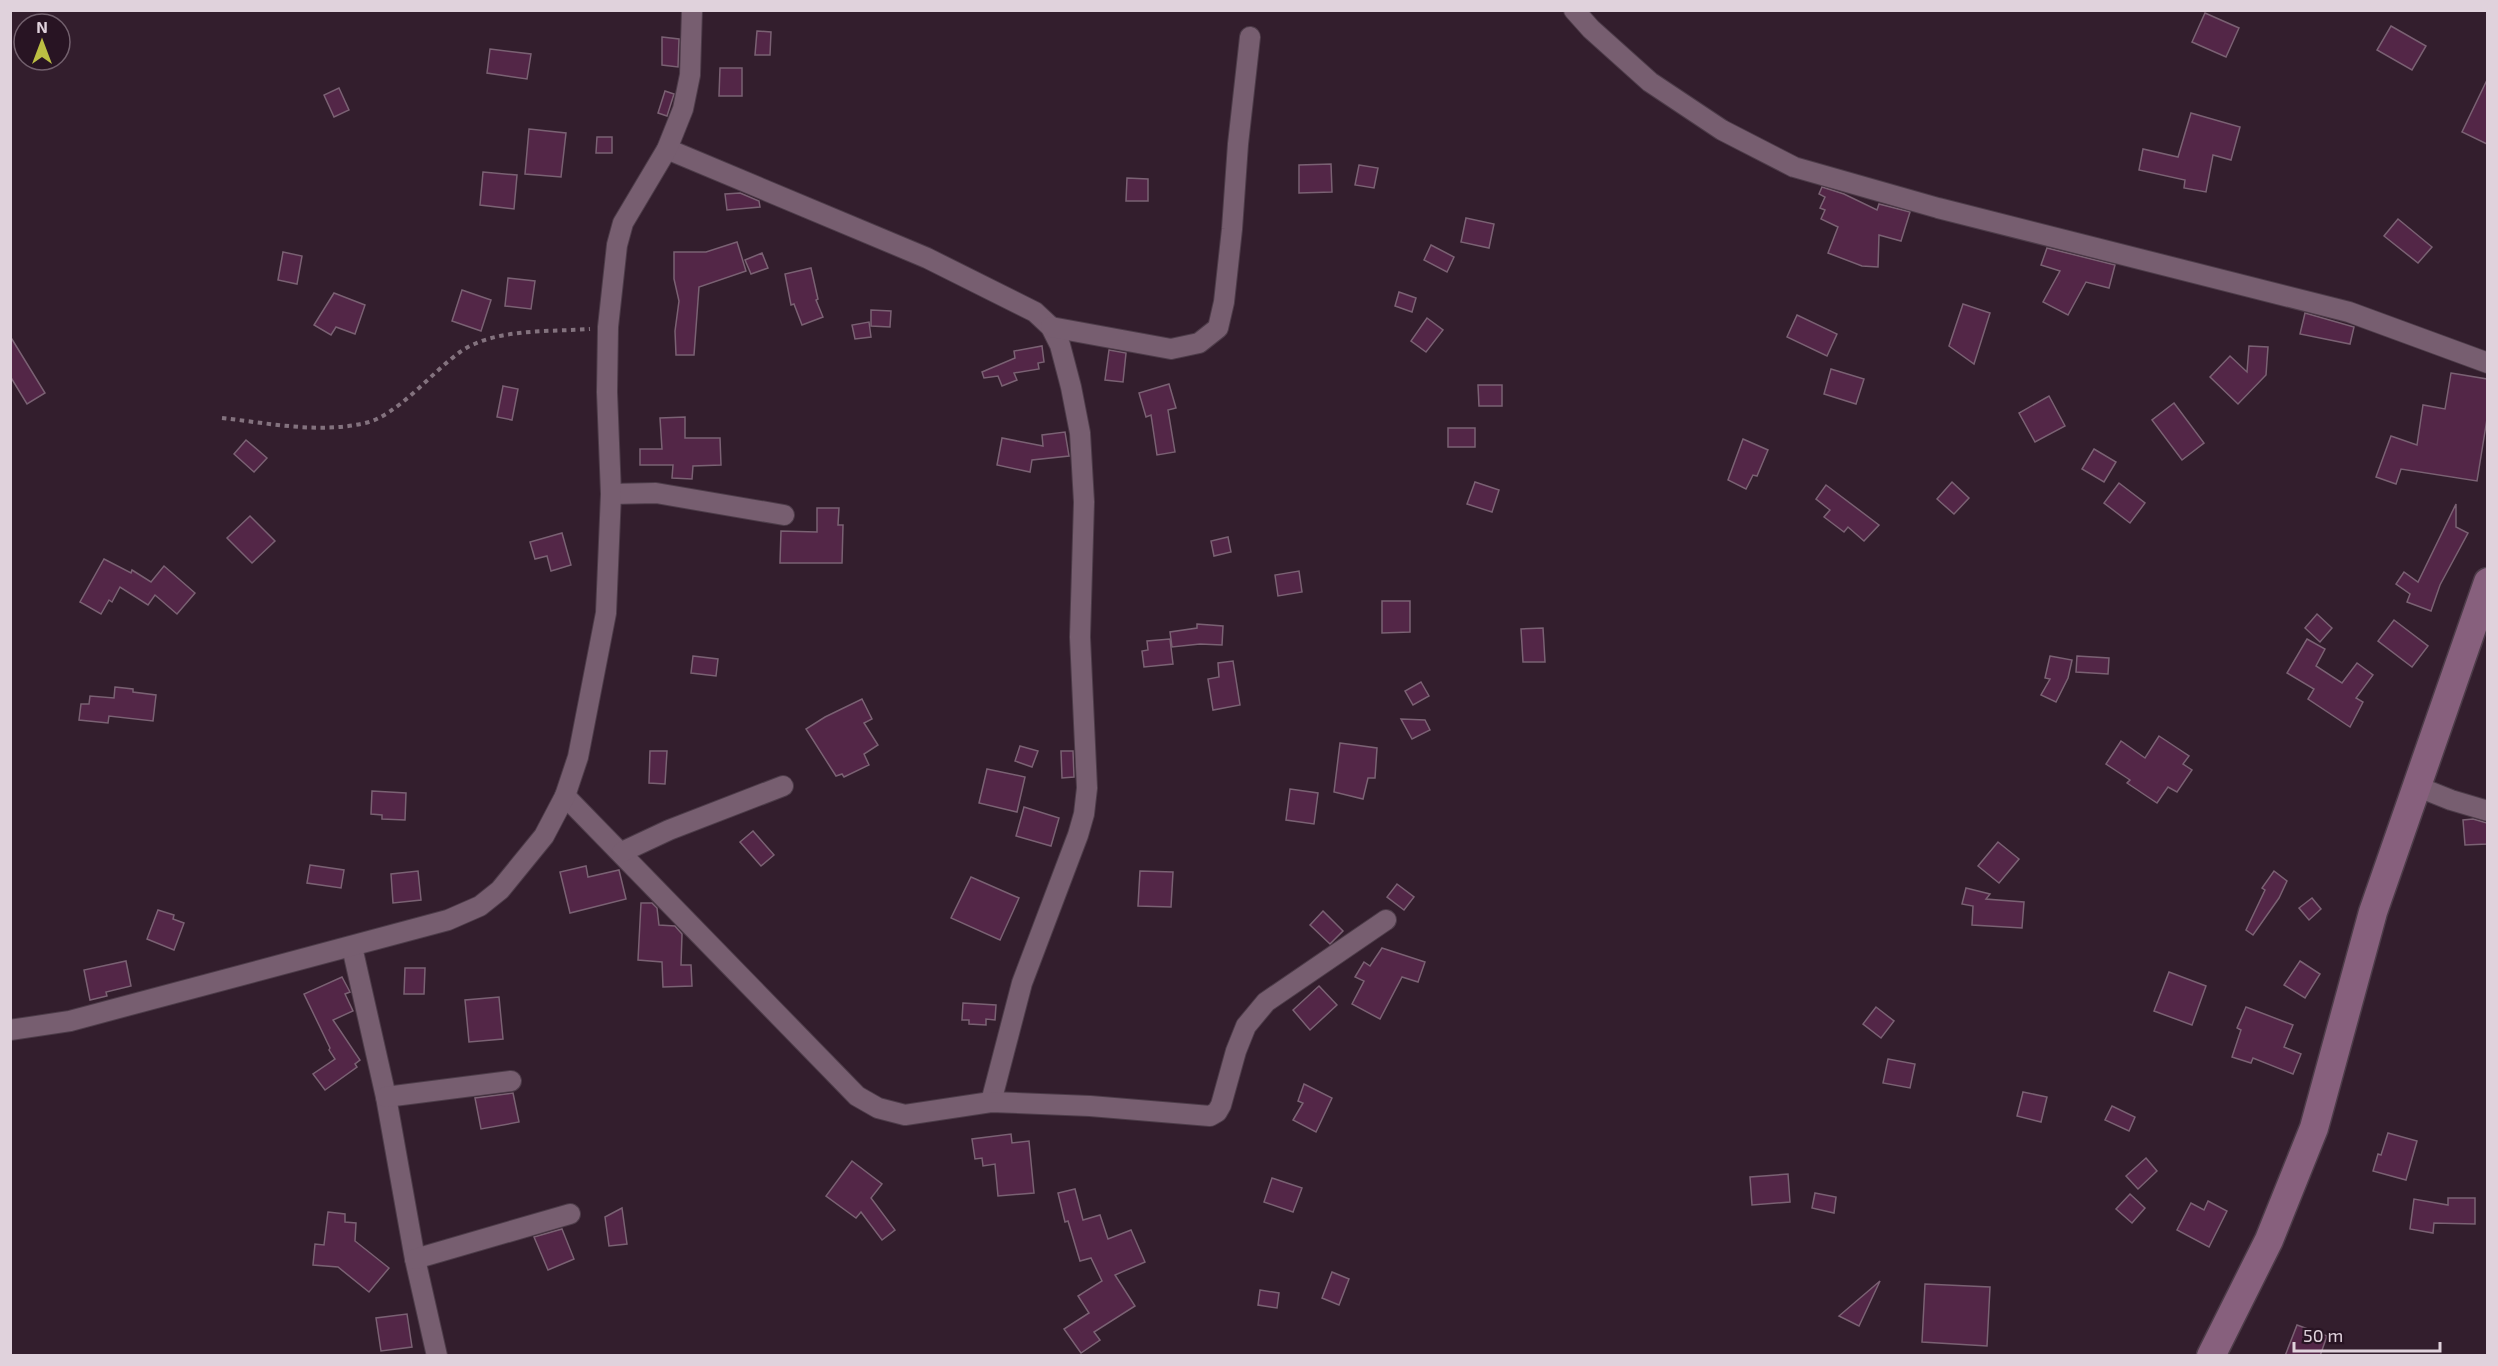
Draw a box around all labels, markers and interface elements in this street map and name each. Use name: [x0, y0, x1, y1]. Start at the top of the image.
north arrow: [12, 12, 72, 72]
text: N: [36, 17, 48, 36]
scale bar: [2294, 1315, 2440, 1353]
text: 50 m: [2303, 1324, 2343, 1346]

